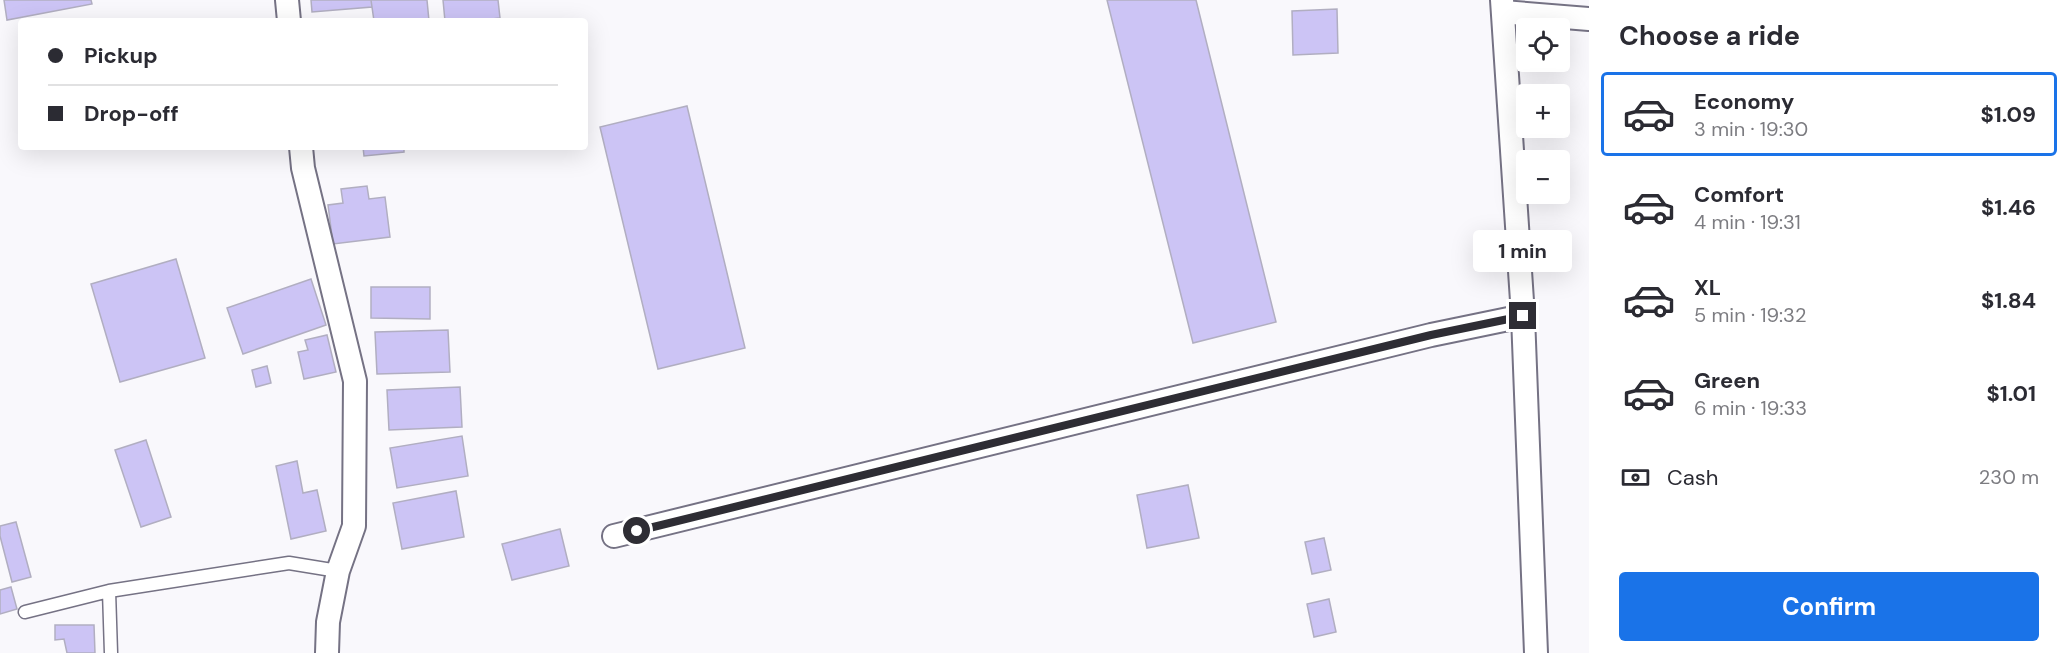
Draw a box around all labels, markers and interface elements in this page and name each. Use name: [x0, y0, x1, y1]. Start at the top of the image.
map controls: [1516, 18, 1570, 204]
button: locate: [1516, 18, 1570, 72]
text: Choose a ride: [1619, 18, 1800, 53]
text: Pickup: [84, 41, 158, 70]
button: +: [1516, 84, 1570, 138]
icon: car: [1622, 87, 1676, 141]
text: Economy: [1694, 87, 1794, 116]
text: Drop-off: [84, 99, 179, 128]
text: $1.09: [1981, 100, 2036, 129]
text: 3 min · 19:30: [1694, 116, 1808, 142]
button: −: [1516, 150, 1570, 204]
icon: car: [1622, 180, 1676, 234]
text: Comfort: [1694, 180, 1784, 209]
text: $1.46: [1981, 193, 2036, 222]
text: 4 min · 19:31: [1694, 209, 1801, 235]
callout: 1 min: [1474, 229, 1573, 271]
text: 1 min: [1498, 238, 1547, 264]
icon: car: [1622, 273, 1676, 327]
text: XL: [1694, 273, 1721, 302]
text: $1.84: [1981, 286, 2036, 315]
route end: [1509, 302, 1536, 329]
text: 5 min · 19:32: [1694, 302, 1806, 328]
icon: car: [1622, 366, 1676, 420]
text: Green: [1694, 366, 1760, 395]
text: $1.01: [1987, 379, 2036, 408]
text: 6 min · 19:33: [1694, 395, 1807, 421]
icon: cash: [1619, 461, 1652, 494]
text: Cash: [1667, 463, 1718, 492]
text: 230 m: [1979, 464, 2039, 490]
route start: [623, 517, 650, 544]
button: Confirm: [1619, 572, 2039, 641]

